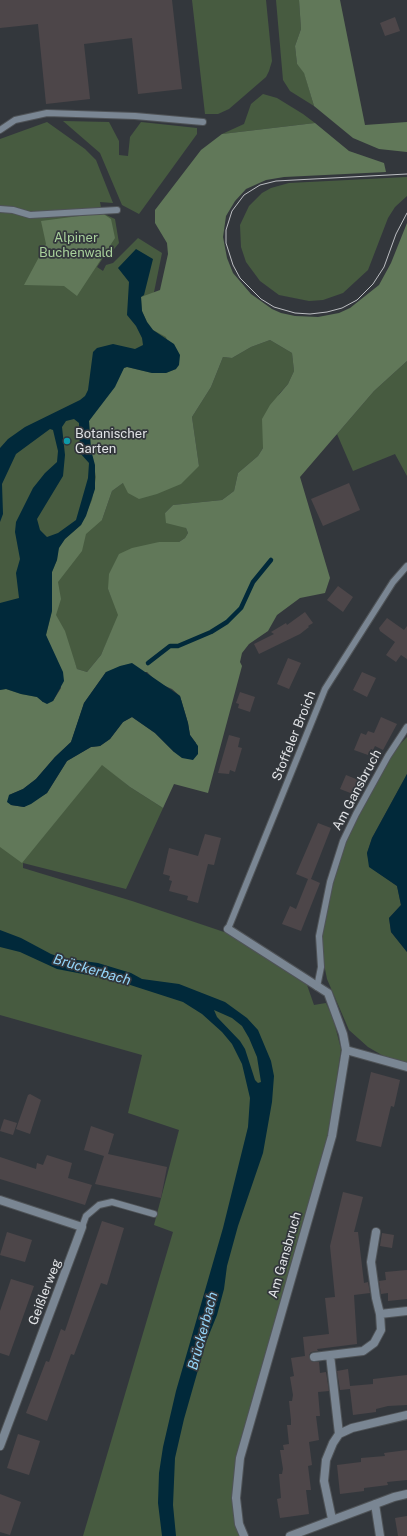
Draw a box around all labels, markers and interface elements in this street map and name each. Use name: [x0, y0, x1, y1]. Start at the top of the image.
park label: Alpiner Buchenwald: [39, 230, 113, 261]
place label: Botanischer Garten: [75, 426, 147, 457]
marker: Botanischer Garten: [62, 436, 72, 446]
street label: Stoffeler Broich: [269, 689, 319, 783]
street label: Am Gansbruch: [329, 747, 385, 833]
water label: Brückerbach: [51, 951, 133, 989]
street label: Am Gansbruch: [265, 1210, 305, 1300]
street label: Geißlerweg: [25, 1257, 65, 1327]
water label: Brückerbach: [185, 1290, 221, 1372]

